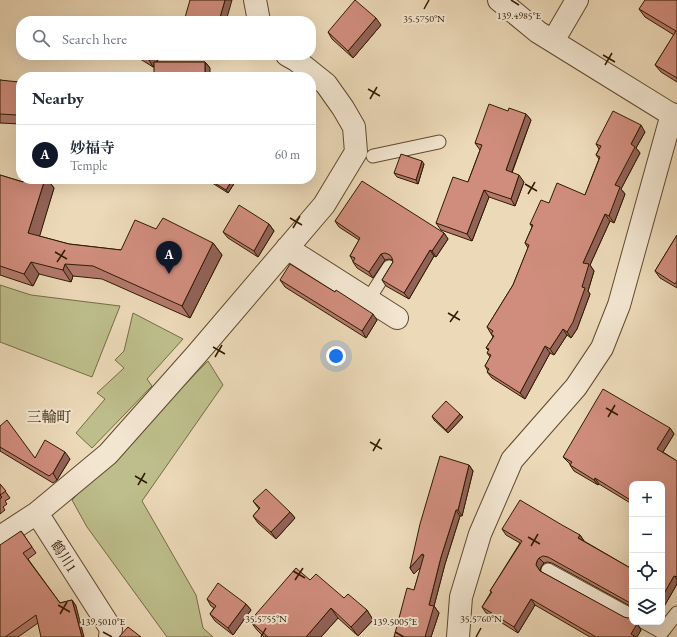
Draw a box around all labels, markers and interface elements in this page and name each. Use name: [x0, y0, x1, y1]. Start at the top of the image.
text: 139.4985°E: [497, 9, 542, 22]
text: 35.5750°N: [403, 12, 445, 25]
search box: [16, 16, 316, 60]
icon: search: [30, 27, 52, 49]
text: Search here: [62, 29, 127, 48]
text: Nearby: [32, 87, 84, 109]
text: 妙福寺: [70, 138, 115, 157]
text: A: [40, 146, 50, 163]
text: 60 m: [275, 146, 300, 163]
text: Temple: [70, 157, 107, 174]
pin: A: [156, 241, 182, 274]
your location: [326, 346, 346, 366]
district label: 三輪町: [26, 407, 72, 426]
map controls: [629, 481, 665, 625]
button: +: [629, 481, 665, 517]
button: −: [629, 517, 665, 553]
street label: 鶴川1: [47, 537, 81, 575]
button: locate: [629, 553, 665, 589]
button: layers: [629, 589, 665, 625]
text: 35.5755°N: [245, 612, 287, 625]
text: 35.5760°N: [460, 612, 502, 625]
text: 139.5010°E: [81, 615, 126, 628]
text: 139.5005°E: [373, 615, 418, 628]

